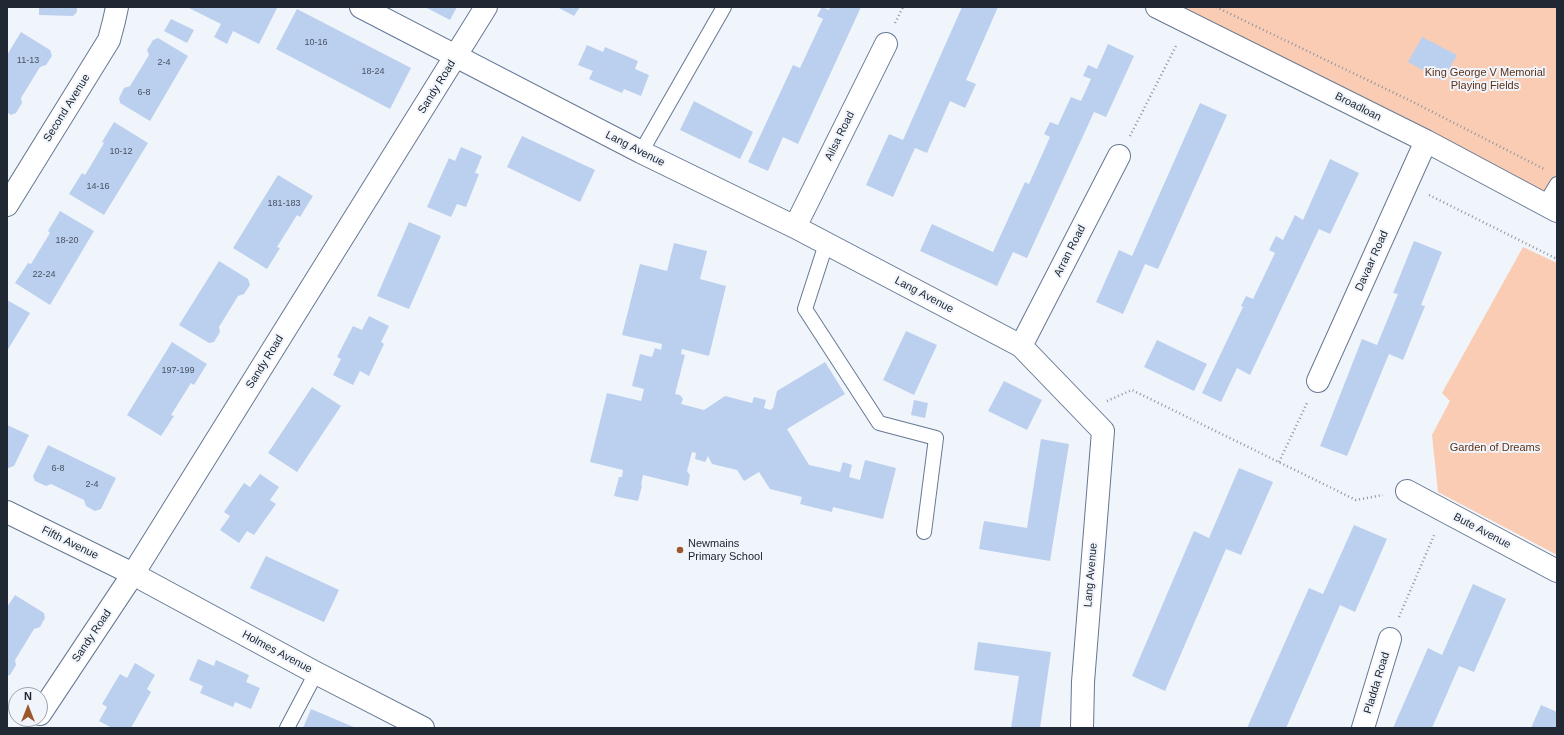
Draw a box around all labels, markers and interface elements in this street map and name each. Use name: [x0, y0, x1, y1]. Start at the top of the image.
house number: 10-16: [304, 38, 328, 48]
house number: 11-13: [17, 56, 39, 66]
house number: 2-4: [157, 58, 171, 68]
street label: Sandy Road: [415, 58, 459, 116]
park label: King George V Memorial Playing Fields: [1425, 66, 1545, 92]
house number: 18-24: [361, 67, 385, 77]
street label: Second Avenue: [41, 72, 93, 144]
house number: 6-8: [137, 88, 151, 98]
street label: Broadloan: [1333, 90, 1383, 124]
street label: Ailsa Road: [822, 109, 858, 163]
street label: Lang Avenue: [603, 128, 667, 170]
house number: 10-12: [109, 147, 133, 157]
house number: 14-16: [86, 182, 110, 192]
house number: 181-183: [267, 199, 301, 209]
street label: Arran Road: [1051, 223, 1089, 279]
street label: Davaar Road: [1353, 229, 1391, 293]
house number: 18-20: [55, 236, 79, 246]
house number: 22-24: [32, 270, 56, 280]
street label: Lang Avenue: [892, 274, 956, 316]
street label: Sandy Road: [243, 333, 287, 391]
house number: 197-199: [161, 366, 195, 376]
park label: Garden of Dreams: [1450, 441, 1540, 455]
house number: 6-8: [51, 464, 65, 474]
house number: 2-4: [85, 480, 99, 490]
street label: Bute Avenue: [1451, 510, 1513, 552]
street label: Fifth Avenue: [39, 524, 101, 562]
place label: Newmains Primary School: [688, 537, 763, 563]
street label: Lang Avenue: [1082, 542, 1100, 608]
marker: Newmains Primary School: [675, 545, 685, 555]
street label: Sandy Road: [70, 607, 114, 665]
street label: Holmes Avenue: [240, 628, 314, 676]
street label: Pladda Road: [1361, 651, 1393, 715]
north arrow: [8, 687, 48, 727]
text: N: [24, 690, 32, 702]

